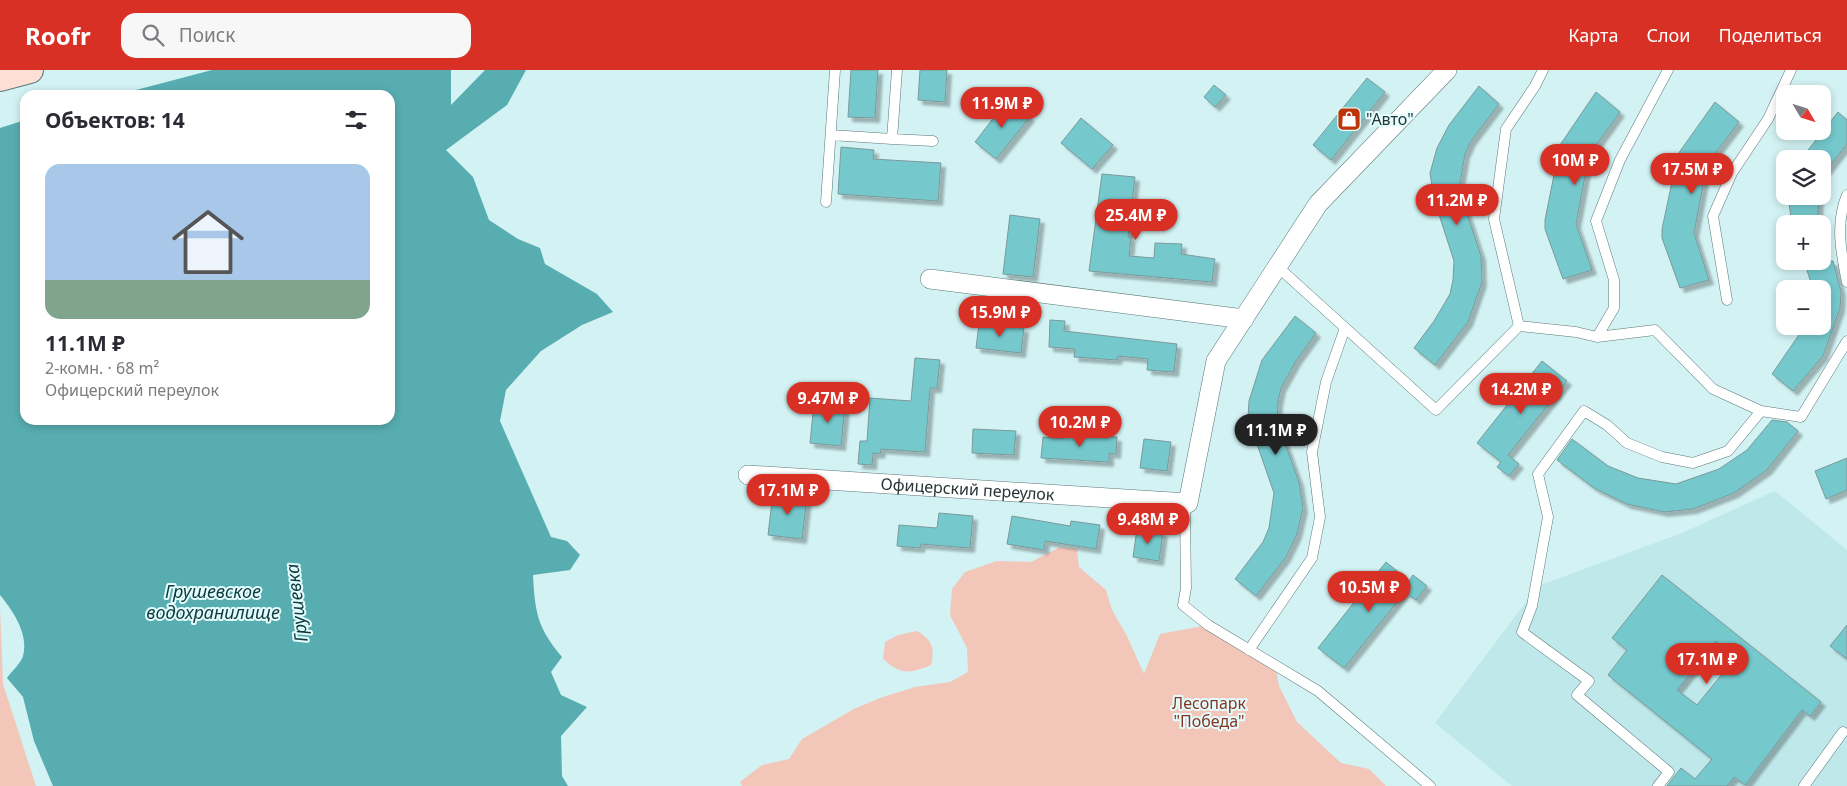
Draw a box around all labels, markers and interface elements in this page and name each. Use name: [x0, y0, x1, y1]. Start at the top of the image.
search box: [121, 13, 471, 58]
text: Roofr: [25, 19, 91, 52]
icon: search: [139, 21, 167, 49]
text: Поиск: [179, 22, 235, 48]
text: Карта: [1568, 23, 1618, 47]
text: Слои: [1646, 23, 1690, 47]
text: Поделиться: [1718, 23, 1822, 47]
north arrow: [1776, 85, 1831, 140]
map controls: [1776, 85, 1831, 335]
pin: 11.9M ₽: [956, 87, 1048, 129]
text: 11.9M ₽: [972, 92, 1032, 114]
text: Объектов: 14: [45, 106, 185, 134]
icon: filters: [342, 106, 370, 134]
shop icon: "Авто": [1336, 106, 1362, 132]
place label: "Авто": [1366, 108, 1414, 130]
pin: 10M ₽: [1540, 144, 1610, 186]
text: 10M ₽: [1551, 149, 1599, 171]
button: layers: [1776, 150, 1831, 205]
pin: 17.5M ₽: [1646, 152, 1738, 195]
text: 17.5M ₽: [1662, 158, 1722, 180]
pin: 11.2M ₽: [1411, 184, 1503, 226]
text: 11.2M ₽: [1427, 189, 1487, 211]
icon: home: [163, 197, 253, 287]
pin: 25.4M ₽: [1090, 198, 1182, 241]
text: 25.4M ₽: [1106, 204, 1166, 226]
button: +: [1776, 215, 1831, 270]
button: −: [1776, 280, 1831, 335]
pin: 15.9M ₽: [954, 296, 1046, 338]
text: 15.9M ₽: [970, 301, 1030, 323]
text: 11.1M ₽: [45, 329, 125, 357]
text: 2-комн. · 68 m²: [45, 357, 159, 379]
pin: 14.2M ₽: [1475, 372, 1567, 415]
text: 14.2M ₽: [1491, 378, 1551, 400]
text: Офицерский переулок: [45, 379, 219, 401]
pin: 9.47M ₽: [782, 382, 874, 424]
text: 9.47M ₽: [798, 387, 858, 409]
pin: 10.2M ₽: [1034, 406, 1126, 448]
text: 10.2M ₽: [1050, 411, 1110, 433]
pin: 11.1M ₽: [1230, 414, 1322, 456]
text: 11.1M ₽: [1246, 419, 1306, 441]
street label: Офицерский переулок: [880, 472, 1056, 506]
pin: 17.1M ₽: [742, 474, 834, 516]
text: 17.1M ₽: [758, 479, 818, 501]
pin: 9.48M ₽: [1102, 502, 1194, 545]
text: 9.48M ₽: [1118, 508, 1178, 530]
water label: Грушевка: [279, 563, 313, 644]
pin: 10.5M ₽: [1323, 570, 1415, 613]
text: 10.5M ₽: [1339, 576, 1399, 598]
water label: Грушевское водохранилище: [146, 579, 280, 624]
pin: 17.1M ₽: [1661, 642, 1753, 685]
text: 17.1M ₽: [1677, 648, 1737, 670]
park label: Лесопарк "Победа": [1172, 692, 1247, 732]

